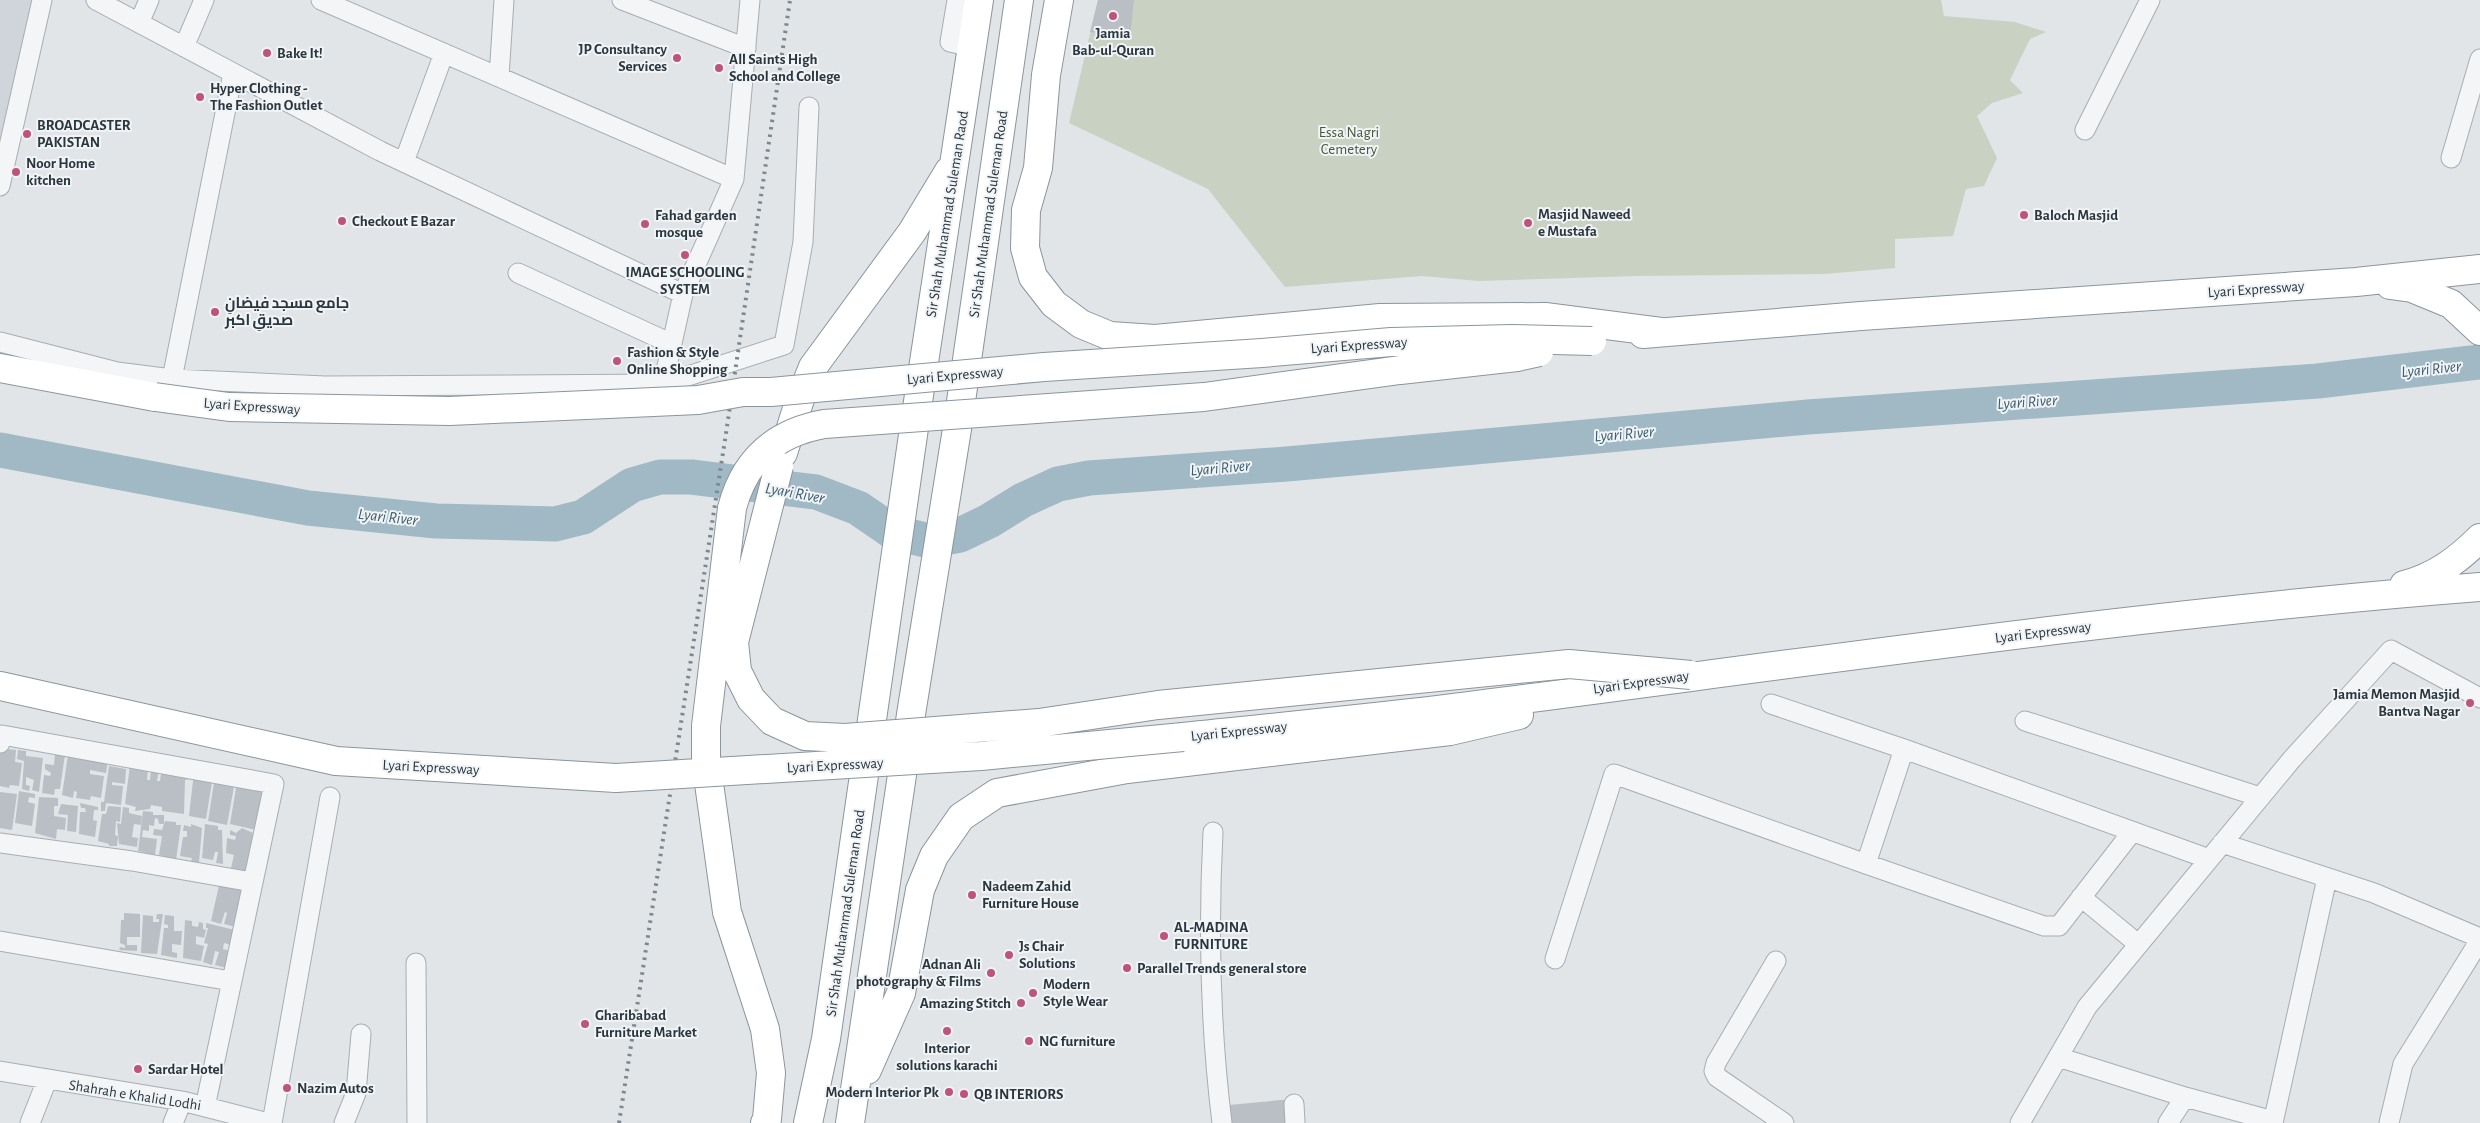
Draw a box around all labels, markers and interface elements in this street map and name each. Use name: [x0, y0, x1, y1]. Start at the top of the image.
marker: Jamia Bab-ul-Quran: [1107, 10, 1119, 22]
place label: Jamia Bab-ul-Quran: [1072, 26, 1154, 58]
place label: JP Consultancy Services: [578, 42, 667, 74]
place label: Bake It!: [277, 46, 323, 61]
marker: Bake It!: [261, 47, 273, 59]
marker: JP Consultancy Services: [671, 52, 683, 64]
place label: All Saints High School and College: [729, 52, 840, 84]
marker: All Saints High School and College: [713, 62, 725, 74]
place label: Hyper Clothing - The Fashion Outlet: [210, 81, 322, 113]
marker: Hyper Clothing - The Fashion Outlet: [194, 91, 206, 103]
street label: Sir Shah Muhammad Suleman Raod: [924, 109, 971, 319]
street label: Sir Shah Muhammad Suleman Road: [967, 109, 1010, 319]
place label: BROADCASTER PAKISTAN: [37, 118, 131, 150]
park label: Essa Nagri Cemetery: [1319, 125, 1379, 157]
marker: BROADCASTER PAKISTAN: [21, 128, 33, 140]
place label: Noor Home kitchen: [26, 156, 95, 188]
marker: Noor Home kitchen: [10, 166, 22, 178]
place label: Masjid Naweed e Mustafa: [1538, 207, 1631, 239]
place label: Fahad garden mosque: [655, 208, 737, 240]
place label: Baloch Masjid: [2034, 208, 2118, 223]
marker: Baloch Masjid: [2018, 209, 2030, 221]
place label: Checkout E Bazar: [352, 214, 456, 229]
marker: Checkout E Bazar: [336, 215, 348, 227]
marker: Masjid Naweed e Mustafa: [1522, 217, 1534, 229]
marker: Fahad garden mosque: [639, 218, 651, 230]
marker: IMAGE SCHOOLING SYSTEM: [679, 249, 691, 261]
place label: IMAGE SCHOOLING SYSTEM: [626, 265, 744, 297]
street label: Lyari Expressway: [2207, 279, 2305, 300]
place label: جامع مسجد فیضانِ صدیقِ اکبر: [224, 296, 349, 331]
marker: جامع مسجد فیضانِ صدیقِ اکبر: [209, 306, 221, 318]
street label: Lyari Expressway: [1310, 335, 1408, 356]
place label: Fashion & Style Online Shopping: [627, 345, 728, 377]
marker: Fashion & Style Online Shopping: [611, 355, 623, 367]
water label: Lyari River: [2400, 358, 2463, 380]
street label: Lyari Expressway: [906, 364, 1005, 387]
water label: Lyari River: [1997, 392, 2058, 412]
street label: Lyari Expressway: [203, 396, 301, 417]
water label: Lyari River: [1594, 423, 1655, 445]
water label: Lyari River: [1190, 457, 1251, 479]
water label: Lyari River: [764, 480, 827, 506]
water label: Lyari River: [357, 506, 419, 528]
street label: Lyari Expressway: [1994, 619, 2093, 646]
street label: Lyari Expressway: [1592, 668, 1691, 697]
place label: Jamia Memon Masjid Bantva Nagar: [2333, 687, 2461, 719]
marker: Jamia Memon Masjid Bantva Nagar: [2464, 697, 2476, 709]
street label: Lyari Expressway: [1190, 719, 1289, 744]
street label: Lyari Expressway: [786, 755, 884, 776]
street label: Lyari Expressway: [382, 757, 480, 778]
street label: Sir Shah Muhammad Suleman Road: [824, 808, 867, 1018]
place label: Nadeem Zahid Furniture House: [982, 879, 1079, 911]
marker: Nadeem Zahid Furniture House: [966, 889, 978, 901]
place label: AL-MADINA FURNITURE: [1174, 920, 1248, 952]
marker: AL-MADINA FURNITURE: [1158, 930, 1170, 942]
place label: Js Chair Solutions: [1019, 939, 1076, 971]
marker: Js Chair Solutions: [1003, 949, 1015, 961]
place label: Adnan Ali photography & Films: [856, 957, 981, 989]
place label: Parallel Trends general store: [1137, 961, 1307, 976]
marker: Parallel Trends general store: [1121, 962, 1133, 974]
marker: Adnan Ali photography & Films: [985, 967, 997, 979]
place label: Modern Style Wear: [1043, 977, 1109, 1009]
marker: Modern Style Wear: [1027, 987, 1039, 999]
place label: Amazing Stitch: [920, 996, 1011, 1011]
marker: Amazing Stitch: [1015, 997, 1027, 1009]
place label: Gharibabad Furniture Market: [595, 1008, 697, 1040]
marker: Gharibabad Furniture Market: [579, 1018, 591, 1030]
marker: Interior solutions karachi: [941, 1025, 953, 1037]
place label: NG furniture: [1039, 1034, 1115, 1049]
marker: NG furniture: [1023, 1035, 1035, 1047]
place label: Interior solutions karachi: [896, 1041, 998, 1073]
place label: Sardar Hotel: [148, 1062, 224, 1077]
marker: Sardar Hotel: [132, 1063, 144, 1075]
street label: Shahrah e Khalid Lodhi: [68, 1078, 202, 1113]
place label: Nazim Autos: [297, 1081, 374, 1096]
marker: Nazim Autos: [281, 1082, 293, 1094]
place label: Modern Interior Pk: [826, 1085, 940, 1100]
marker: Modern Interior Pk: [943, 1086, 955, 1098]
place label: QB INTERIORS: [974, 1087, 1064, 1102]
marker: QB INTERIORS: [958, 1088, 970, 1100]

